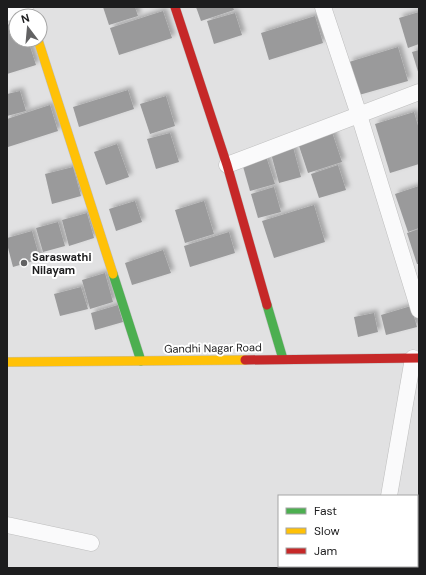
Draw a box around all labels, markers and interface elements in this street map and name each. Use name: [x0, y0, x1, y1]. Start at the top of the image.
north arrow: [8, 8, 48, 48]
text: N: [19, 11, 31, 26]
place label: Saraswathi Nilayam: [32, 250, 91, 277]
marker: Saraswathi Nilayam: [19, 258, 29, 268]
street label: Gandhi Nagar Road: [164, 340, 262, 356]
legend: [278, 495, 418, 567]
text: Fast: [314, 503, 337, 519]
text: Slow: [314, 523, 340, 539]
text: Jam: [314, 543, 337, 559]

